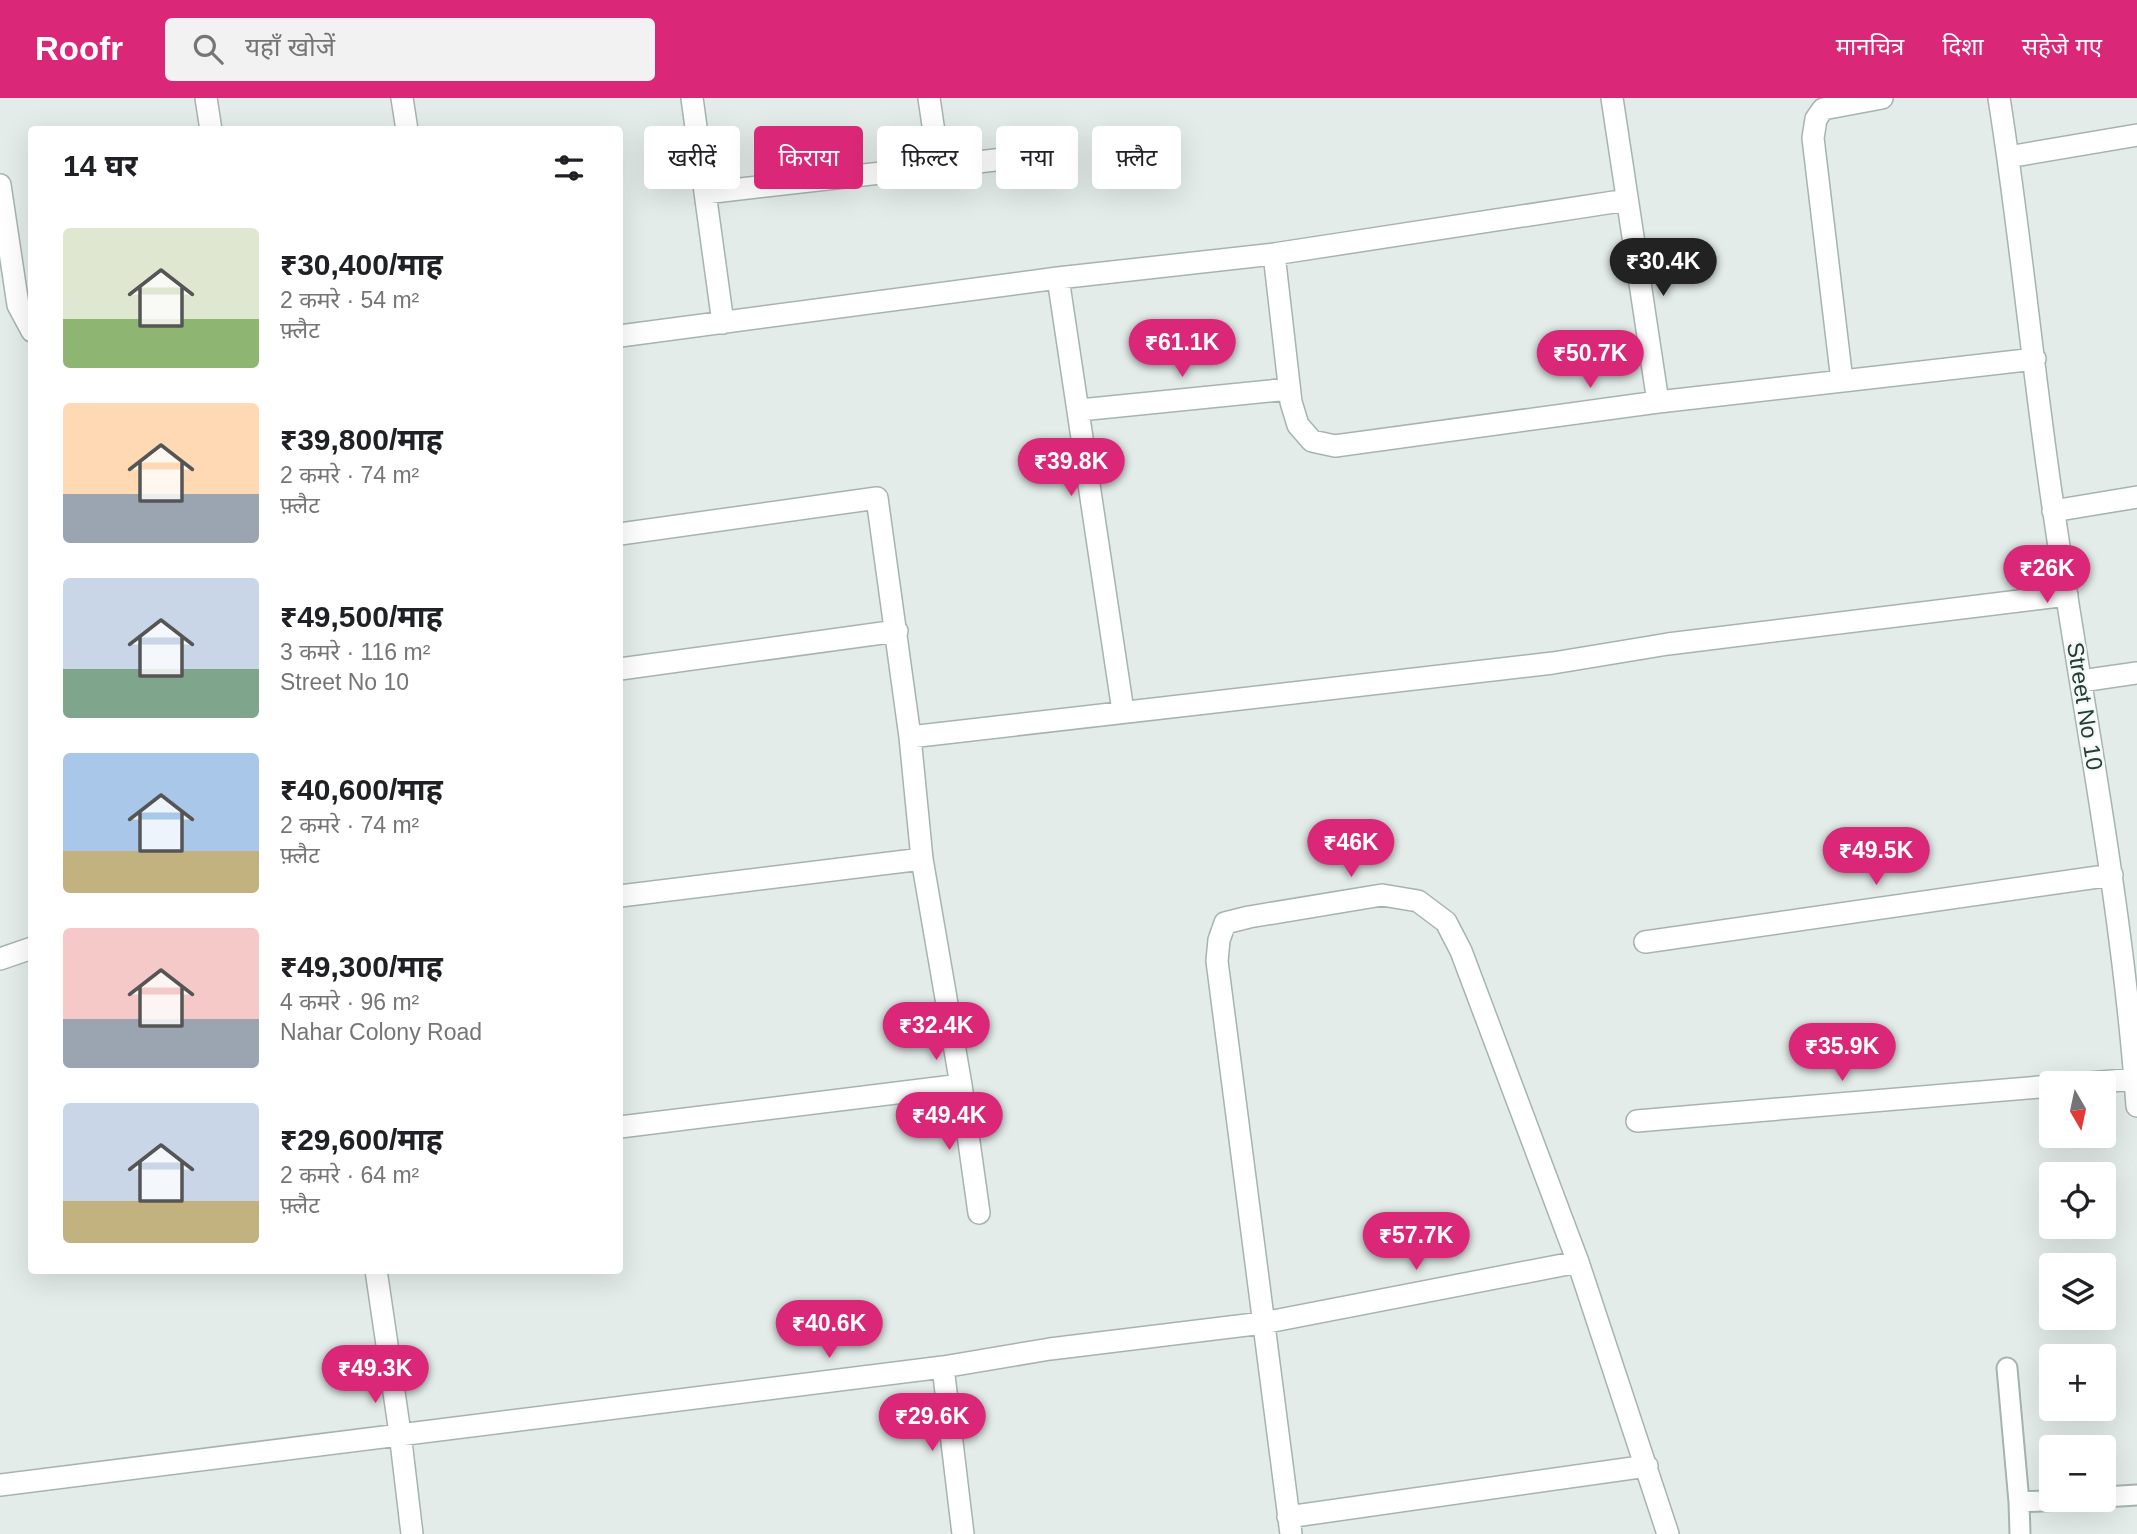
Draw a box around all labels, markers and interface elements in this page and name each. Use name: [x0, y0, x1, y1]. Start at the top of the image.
search box: [165, 18, 655, 81]
text: Roofr: [35, 30, 123, 67]
icon: search: [189, 30, 227, 68]
text: यहाँ खोजें: [245, 32, 335, 62]
text: मानचित्र: [1836, 33, 1904, 60]
text: दिशा: [1942, 33, 1984, 60]
text: सहेजे गए: [2022, 33, 2102, 60]
chip: खरीदें: [644, 126, 740, 189]
chip: किराया: [754, 126, 863, 189]
chip: फ़िल्टर: [877, 126, 982, 189]
chip: नया: [996, 126, 1078, 189]
chip: फ़्लैट: [1092, 126, 1181, 189]
text: 14 घर: [63, 149, 137, 182]
icon: filters: [550, 149, 588, 187]
pin: ₹30.4K: [1606, 238, 1720, 298]
text: ₹30,400/माह: [280, 248, 443, 281]
text: ₹30.4K: [1626, 248, 1700, 274]
icon: home: [119, 256, 203, 340]
text: 2 कमरे · 54 m²: [280, 287, 419, 313]
text: फ़्लैट: [280, 317, 320, 343]
pin: ₹61.1K: [1125, 320, 1239, 379]
text: ₹61.1K: [1145, 329, 1219, 355]
pin: ₹50.7K: [1533, 330, 1647, 390]
text: ₹50.7K: [1553, 340, 1627, 366]
text: ₹39,800/माह: [280, 423, 443, 456]
icon: home: [119, 431, 203, 515]
pin: ₹39.8K: [1014, 438, 1128, 498]
text: ₹39.8K: [1034, 448, 1108, 474]
text: 2 कमरे · 74 m²: [280, 462, 419, 488]
text: फ़्लैट: [280, 492, 320, 518]
pin: ₹26K: [2006, 546, 2088, 605]
text: ₹26K: [2019, 555, 2075, 581]
text: ₹49,500/माह: [280, 600, 443, 633]
icon: home: [119, 606, 203, 690]
text: 3 कमरे · 116 m²: [280, 639, 430, 665]
street label: Street No 10: [2062, 640, 2108, 772]
text: Street No 10: [280, 669, 409, 695]
text: ₹40,600/माह: [280, 773, 443, 806]
icon: home: [119, 781, 203, 865]
text: 2 कमरे · 74 m²: [280, 812, 419, 838]
pin: ₹46K: [1310, 820, 1392, 879]
pin: ₹49.5K: [1819, 828, 1933, 887]
text: ₹46K: [1323, 829, 1379, 855]
text: ₹49.5K: [1839, 837, 1913, 863]
text: फ़्लैट: [280, 842, 320, 868]
text: ₹49,300/माह: [280, 950, 443, 983]
icon: home: [119, 956, 203, 1040]
text: 4 कमरे · 96 m²: [280, 989, 419, 1015]
pin: ₹32.4K: [879, 1002, 993, 1062]
text: ₹32.4K: [899, 1012, 973, 1038]
text: Nahar Colony Road: [280, 1019, 482, 1045]
pin: ₹35.9K: [1785, 1024, 1899, 1083]
text: ₹35.9K: [1805, 1033, 1879, 1059]
north arrow: [2039, 1071, 2116, 1148]
map controls: [2039, 1071, 2116, 1512]
pin: ₹49.4K: [892, 1093, 1006, 1152]
text: ₹49.4K: [912, 1102, 986, 1128]
text: ₹29,600/माह: [280, 1123, 443, 1156]
icon: home: [119, 1131, 203, 1215]
text: 2 कमरे · 64 m²: [280, 1162, 419, 1188]
button: locate: [2039, 1162, 2116, 1239]
text: फ़्लैट: [280, 1192, 320, 1218]
pin: ₹57.7K: [1359, 1212, 1473, 1272]
text: ₹57.7K: [1379, 1222, 1453, 1248]
button: layers: [2039, 1253, 2116, 1330]
pin: ₹40.6K: [772, 1300, 886, 1360]
text: ₹40.6K: [792, 1310, 866, 1336]
button: +: [2039, 1344, 2116, 1421]
pin: ₹49.3K: [318, 1346, 432, 1405]
text: ₹49.3K: [338, 1355, 412, 1381]
pin: ₹29.6K: [875, 1394, 989, 1453]
text: ₹29.6K: [895, 1403, 969, 1429]
button: −: [2039, 1435, 2116, 1512]

